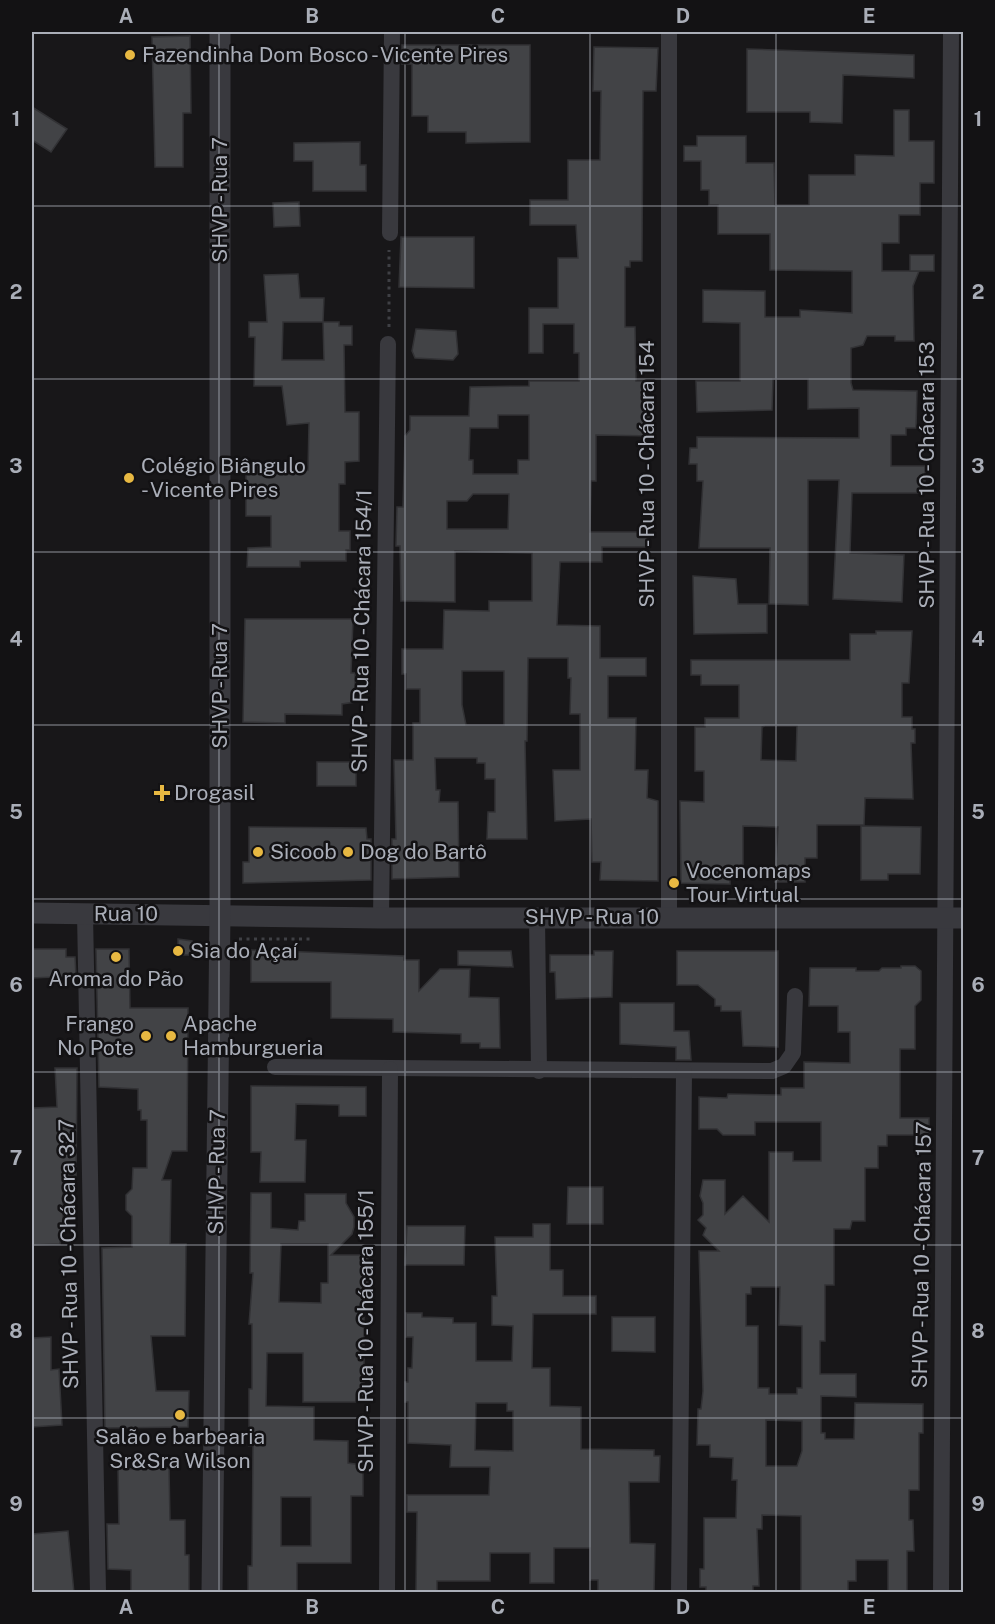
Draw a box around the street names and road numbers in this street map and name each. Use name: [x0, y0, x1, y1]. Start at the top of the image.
street label: SHVP - Rua 7: [207, 137, 232, 263]
street label: SHVP - Rua 10 - Chácara 154: [634, 340, 659, 608]
street label: SHVP - Rua 10 - Chácara 153: [914, 341, 939, 609]
street label: SHVP - Rua 10 - Chácara 154/1: [347, 489, 376, 773]
street label: SHVP - Rua 7: [207, 623, 232, 749]
street label: Rua 10: [94, 901, 158, 926]
street label: SHVP - Rua 10: [525, 904, 659, 929]
street label: SHVP - Rua 7: [203, 1109, 230, 1235]
street label: SHVP - Rua 10 - Chácara 327: [54, 1119, 83, 1389]
street label: SHVP - Rua 10 - Chácara 157: [907, 1121, 936, 1389]
street label: SHVP - Rua 10 - Chácara 155/1: [353, 1189, 378, 1473]

